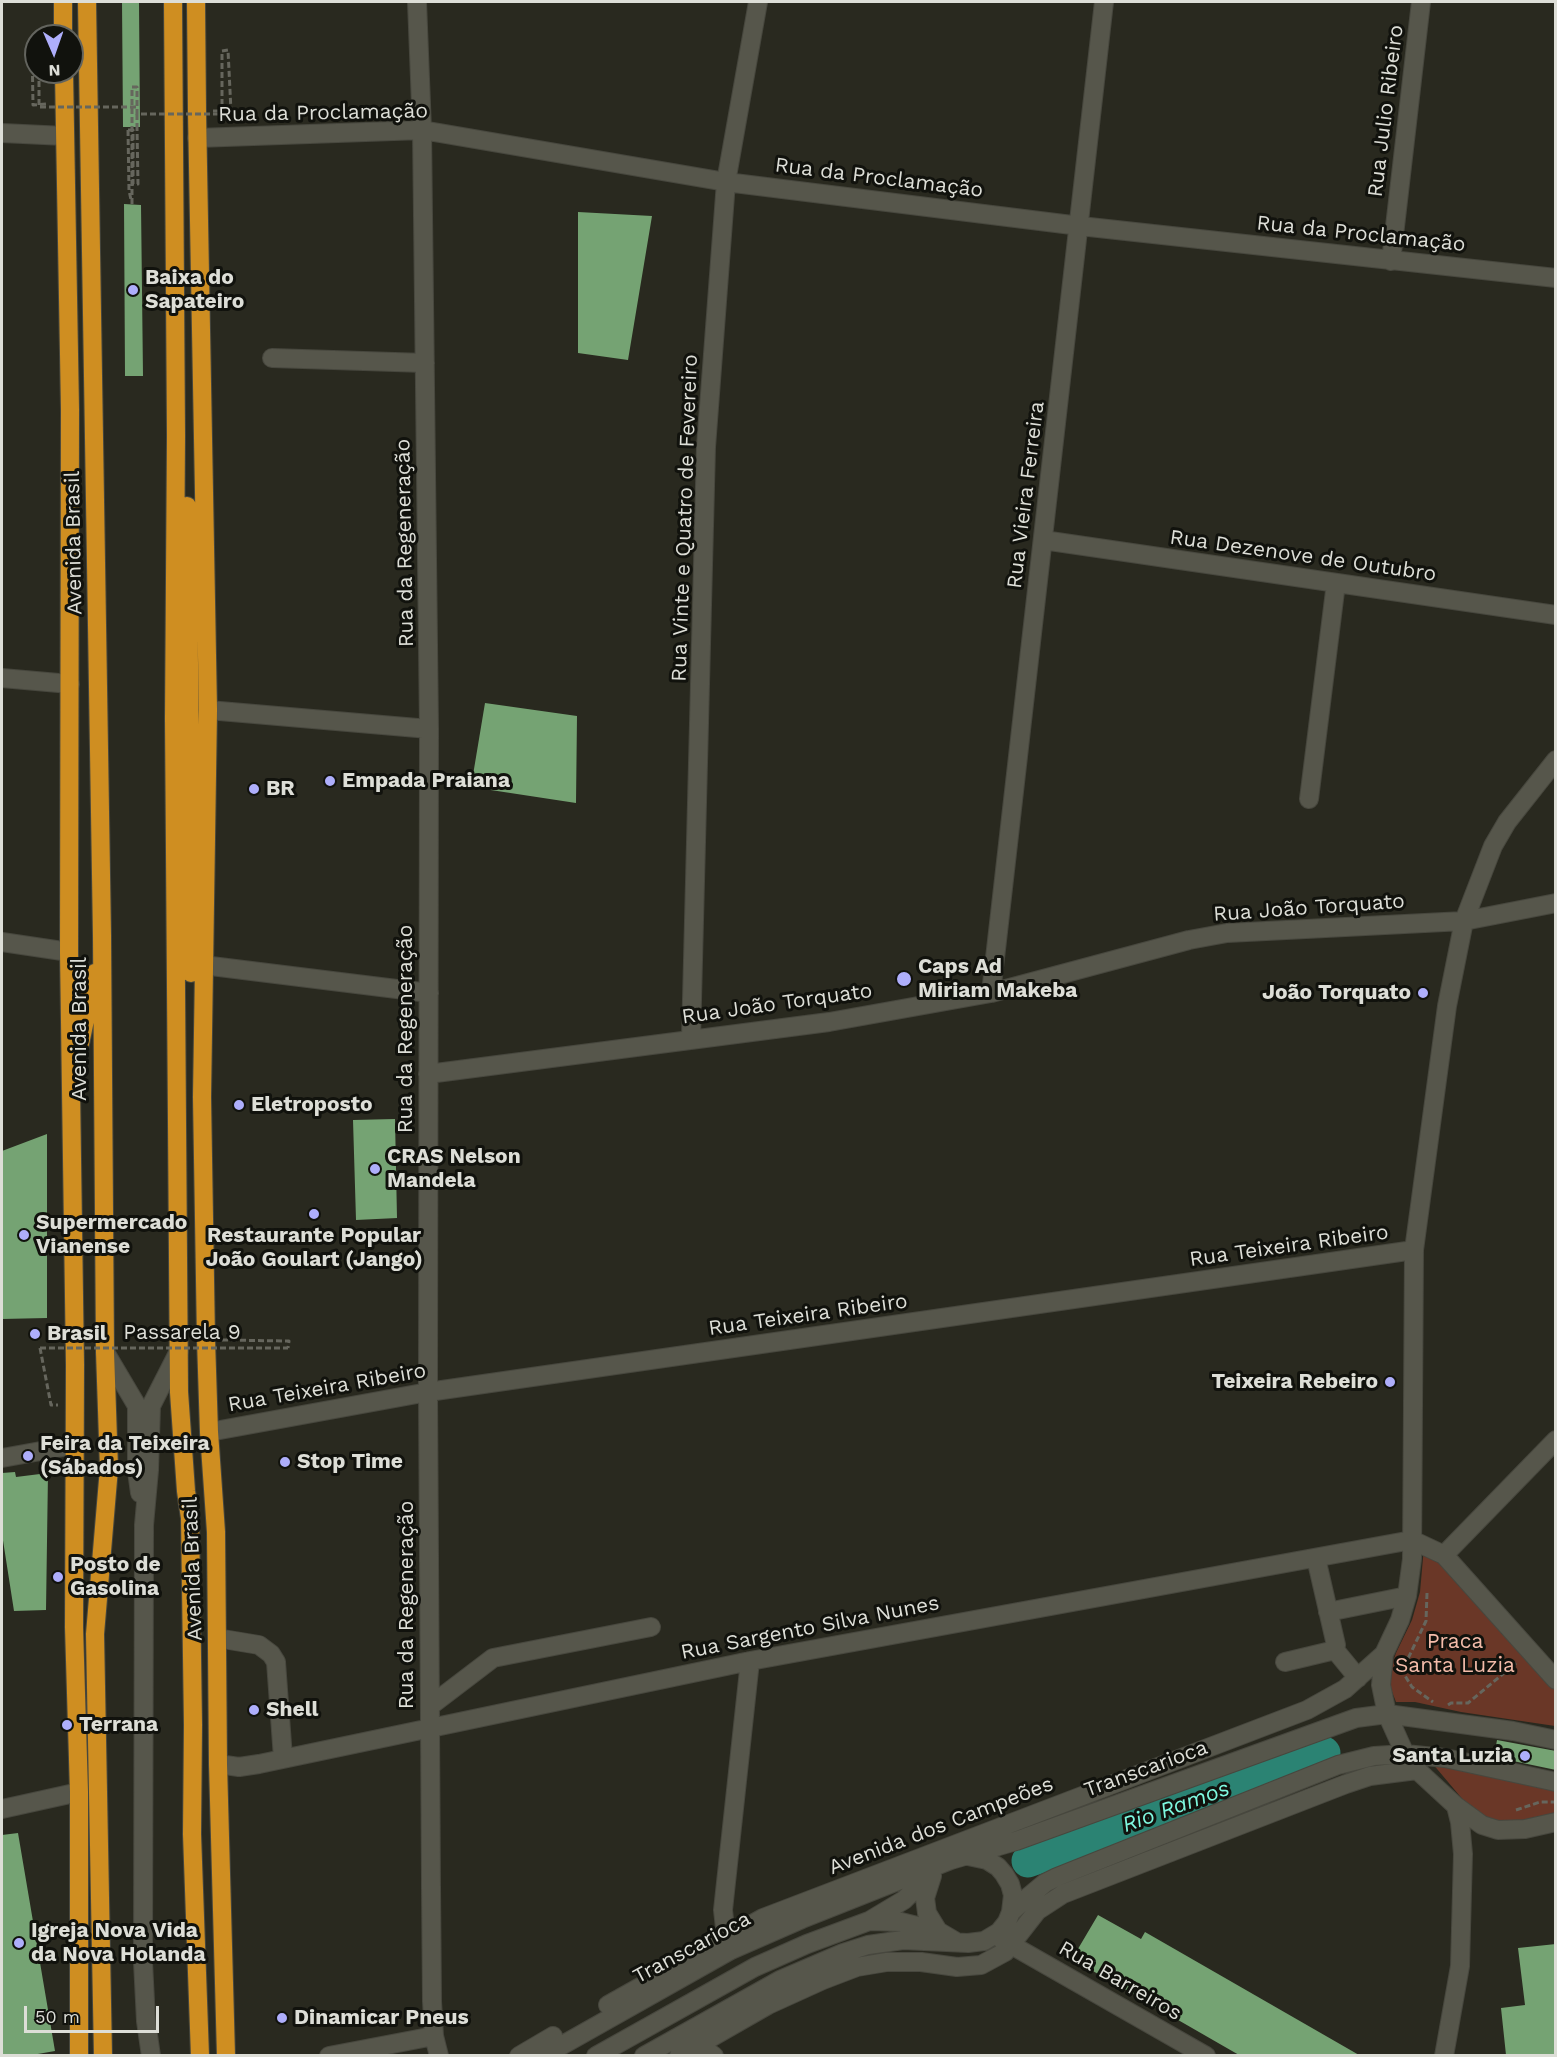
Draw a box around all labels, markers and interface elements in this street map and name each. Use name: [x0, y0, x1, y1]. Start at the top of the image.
street label: Rua Julio Ribeiro: [1363, 23, 1409, 199]
north arrow: [24, 24, 84, 84]
text: N: [48, 61, 61, 80]
street label: Rua da Proclamação: [218, 99, 428, 127]
street label: Rua da Proclamação: [773, 153, 985, 203]
street label: Rua da Proclamação: [1255, 211, 1467, 257]
place label: Baixa do Sapateiro: [145, 265, 244, 315]
marker: Baixa do Sapateiro: [126, 283, 140, 297]
street label: Rua Vinte e Quatro de Fevereiro: [667, 354, 703, 682]
street label: Rua Vieira Ferreira: [1002, 400, 1050, 590]
street label: Rua da Regeneração: [391, 439, 419, 647]
street label: Avenida Brasil: [60, 471, 88, 615]
street label: Rua Dezenove de Outubro: [1168, 525, 1438, 587]
place label: Empada Praiana: [342, 768, 510, 794]
marker: Empada Praiana: [323, 774, 337, 788]
place label: BR: [266, 776, 295, 802]
marker: BR: [247, 782, 261, 796]
street label: Rua João Torquato: [1212, 889, 1406, 927]
street label: Rua da Regeneração: [393, 925, 419, 1133]
place label: Caps Ad Miriam Makeba: [918, 954, 1077, 1004]
street label: Avenida Brasil: [67, 957, 93, 1101]
marker: Caps Ad Miriam Makeba: [895, 970, 913, 988]
street label: Rua João Torquato: [680, 978, 874, 1030]
place label: João Torquato: [1262, 980, 1411, 1006]
marker: João Torquato: [1416, 986, 1430, 1000]
place label: Eletroposto: [251, 1092, 372, 1118]
marker: Eletroposto: [232, 1098, 246, 1112]
place label: CRAS Nelson Mandela: [387, 1144, 521, 1194]
marker: CRAS Nelson Mandela: [368, 1162, 382, 1176]
marker: Restaurante Popular João Goulart (Jango): [307, 1207, 321, 1221]
place label: Supermercado Vianense: [36, 1210, 187, 1260]
street label: Rua Teixeira Ribeiro: [1188, 1220, 1390, 1272]
place label: Restaurante Popular João Goulart (Jango): [205, 1223, 423, 1273]
marker: Supermercado Vianense: [17, 1228, 31, 1242]
street label: Rua Teixeira Ribeiro: [707, 1289, 909, 1341]
street label: Passarela 9: [123, 1320, 241, 1346]
place label: Brasil: [47, 1321, 107, 1347]
marker: Brasil: [28, 1327, 42, 1341]
street label: Rua Teixeira Ribeiro: [226, 1358, 428, 1418]
place label: Teixeira Rebeiro: [1211, 1369, 1378, 1395]
marker: Teixeira Rebeiro: [1383, 1375, 1397, 1389]
place label: Feira da Teixeira (Sábados): [40, 1431, 210, 1481]
marker: Feira da Teixeira (Sábados): [21, 1449, 35, 1463]
place label: Stop Time: [297, 1449, 403, 1475]
marker: Stop Time: [278, 1455, 292, 1469]
street label: Avenida Brasil: [178, 1497, 208, 1641]
street label: Rua da Regeneração: [394, 1501, 420, 1709]
place label: Posto de Gasolina: [70, 1552, 161, 1602]
marker: Posto de Gasolina: [51, 1570, 65, 1584]
street label: Rua Sargento Silva Nunes: [679, 1591, 941, 1665]
park label: Praca Santa Luzia: [1395, 1629, 1515, 1679]
place label: Shell: [266, 1697, 318, 1723]
marker: Shell: [247, 1703, 261, 1717]
place label: Terrana: [79, 1712, 158, 1738]
marker: Terrana: [60, 1718, 74, 1732]
street label: Transcarioca: [1081, 1735, 1211, 1803]
place label: Santa Luzia: [1392, 1743, 1513, 1769]
marker: Santa Luzia: [1518, 1749, 1532, 1763]
street label: Avenida dos Campeões: [825, 1772, 1057, 1880]
water label: Rio Ramos: [1119, 1775, 1233, 1839]
street label: Transcarioca: [629, 1906, 755, 1990]
place label: Igreja Nova Vida da Nova Holanda: [31, 1918, 206, 1968]
marker: Igreja Nova Vida da Nova Holanda: [12, 1936, 26, 1950]
street label: Rua Barreiros: [1054, 1936, 1186, 2026]
scale bar: [27, 1994, 162, 2032]
place label: Dinamicar Pneus: [294, 2005, 469, 2031]
text: 50 m: [35, 2006, 80, 2027]
marker: Dinamicar Pneus: [275, 2011, 289, 2025]

